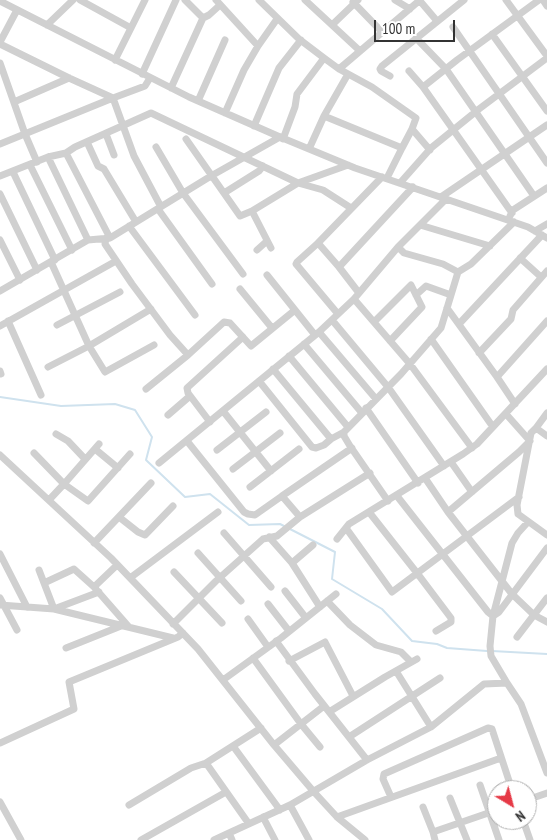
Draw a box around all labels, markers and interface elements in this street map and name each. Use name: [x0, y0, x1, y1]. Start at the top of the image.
scale bar: [377, 10, 458, 42]
text: 100 m: [382, 19, 415, 38]
north arrow: [487, 780, 537, 830]
text: N: [512, 807, 529, 826]

